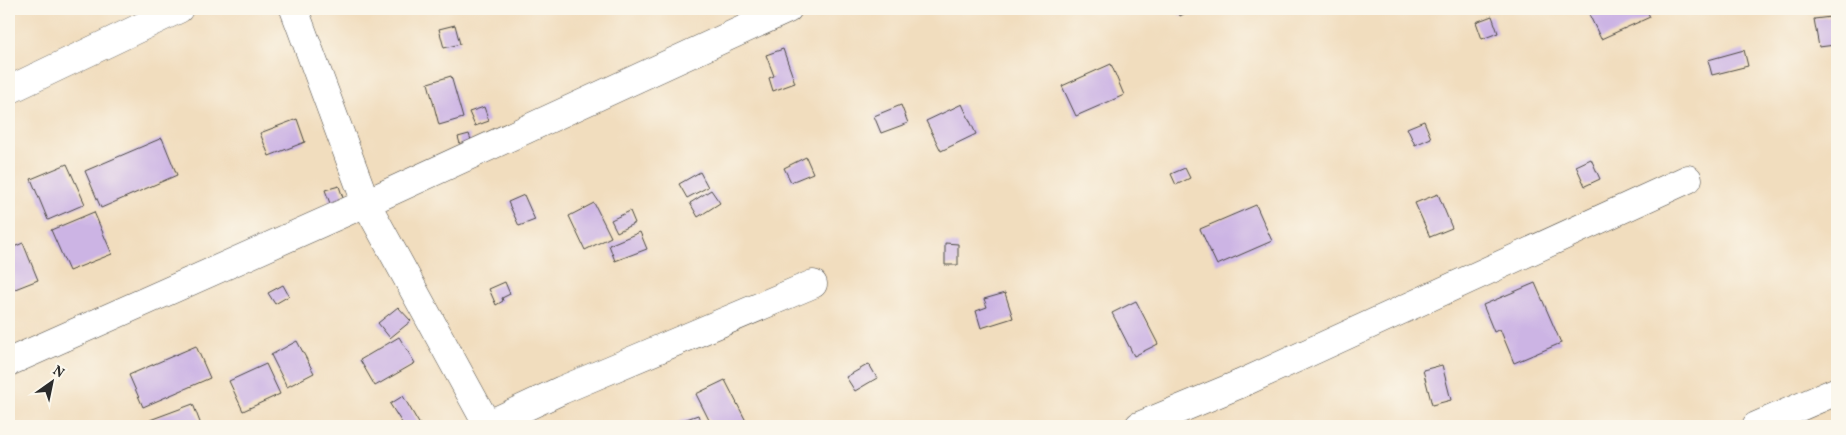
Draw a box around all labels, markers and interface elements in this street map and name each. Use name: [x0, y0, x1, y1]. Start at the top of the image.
north arrow: [28, 358, 78, 408]
text: N: [49, 362, 68, 383]

